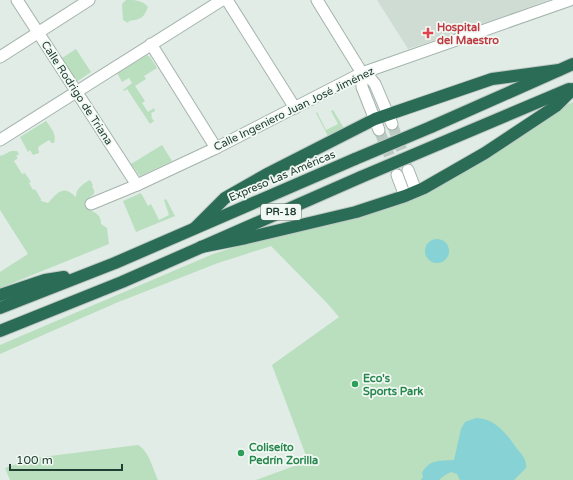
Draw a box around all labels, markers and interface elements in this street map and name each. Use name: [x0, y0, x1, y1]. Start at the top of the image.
place label: Hospital del Maestro: [437, 21, 499, 47]
marker: Hospital del Maestro: [422, 27, 434, 39]
street label: Calle Rodrigo de Triana: [38, 39, 116, 147]
street label: Calle Ingeniero Juan José Jiménez: [212, 64, 377, 154]
street label: Expreso Las Américas: [227, 148, 337, 204]
road number: PR-18: [261, 204, 301, 220]
place label: Eco's Sports Park: [363, 372, 423, 399]
marker: Eco's Sports Park: [350, 379, 360, 389]
place label: Coliseíto Pedrín Zorilla: [249, 441, 318, 467]
scale bar: [10, 446, 122, 472]
marker: Coliseíto Pedrín Zorilla: [236, 448, 246, 458]
text: 100 m: [16, 453, 53, 467]

